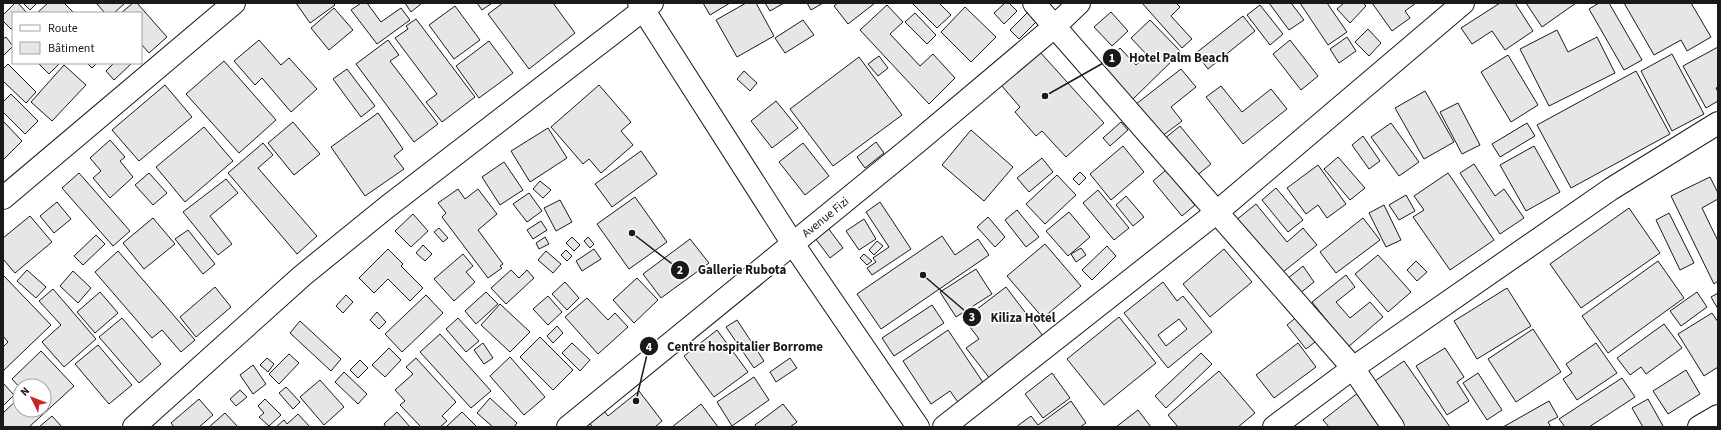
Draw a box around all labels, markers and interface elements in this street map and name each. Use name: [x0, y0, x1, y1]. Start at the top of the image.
legend: [12, 12, 142, 64]
text: Route: [48, 20, 78, 37]
text: Bâtiment: [48, 40, 94, 57]
callout: Hotel Palm Beach: [1102, 45, 1237, 70]
text: Hotel Palm Beach: [1129, 49, 1229, 67]
text: 1: [1109, 50, 1115, 67]
street label: Avenue Fizi: [798, 193, 853, 242]
callout: Gallerie Rubota: [670, 257, 794, 282]
text: Gallerie Rubota: [698, 261, 786, 279]
text: 2: [677, 262, 683, 279]
callout: Kiliza Hotel: [962, 305, 1063, 330]
text: 3: [969, 309, 975, 326]
text: Kiliza Hotel: [991, 309, 1056, 327]
callout: Centre hospitalier Borrome: [639, 334, 831, 359]
text: Centre hospitalier Borrome: [667, 338, 823, 356]
text: 4: [646, 339, 653, 356]
north arrow: [12, 378, 52, 418]
text: N: [17, 384, 33, 399]

